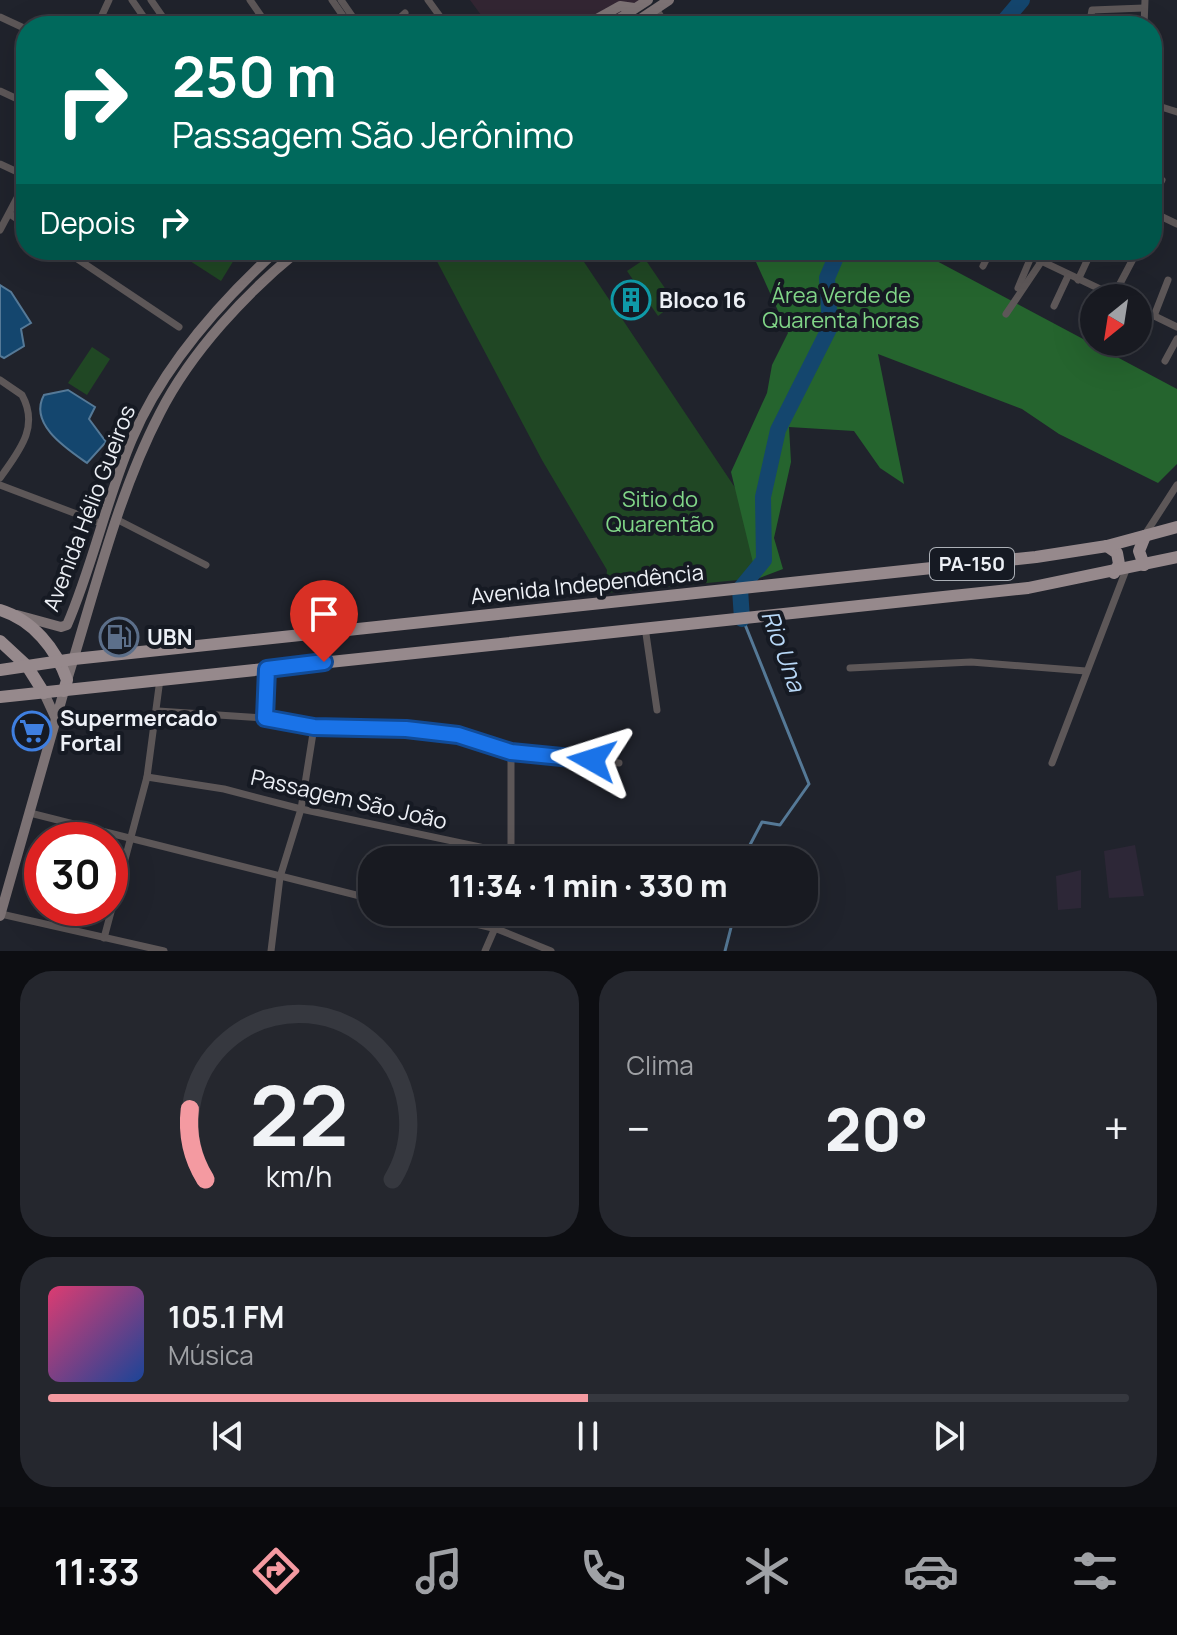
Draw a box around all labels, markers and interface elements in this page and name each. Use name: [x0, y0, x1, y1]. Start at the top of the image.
text: 250 m: [172, 37, 337, 114]
icon: right: [40, 48, 144, 152]
text: Passagem São Jerônimo: [172, 110, 574, 159]
icon: right: [152, 200, 196, 244]
text: Depois: [40, 202, 136, 243]
building icon: Bloco 16: [610, 279, 652, 321]
park label: Área Verde de Quarenta horas: [762, 280, 920, 335]
north arrow: [1080, 284, 1152, 356]
map controls: [1080, 284, 1152, 356]
place label: Bloco 16: [659, 285, 746, 315]
street label: Avenida Hélio Gueiros: [36, 401, 142, 615]
park label: Sitio do Quarentão: [606, 484, 714, 539]
road number: PA-150: [930, 548, 1014, 580]
street label: Avenida Independência: [469, 557, 705, 611]
pin: [290, 580, 358, 662]
icon: arrive: [302, 592, 346, 636]
water label: Rio Una: [755, 605, 815, 697]
fuel station icon: UBN: [98, 616, 140, 658]
place label: UBN: [147, 622, 193, 652]
place label: Supermercado Fortal: [60, 703, 218, 758]
supermarket icon: Supermercado Fortal: [11, 710, 53, 752]
position arrow: [550, 718, 634, 802]
street label: Passagem São João: [248, 762, 450, 836]
speed limit sign: 30: [24, 822, 128, 926]
text: 11:34 · 1 min · 330 m: [448, 865, 728, 906]
text: Clima: [627, 1047, 694, 1083]
text: 22: [250, 1057, 349, 1171]
text: 20°: [825, 1087, 929, 1169]
text: −: [627, 1098, 650, 1158]
text: +: [1104, 1098, 1129, 1158]
text: km/h: [266, 1157, 332, 1196]
text: 105.1 FM: [168, 1296, 284, 1337]
text: Música: [168, 1337, 254, 1373]
icon: previous: [206, 1414, 250, 1458]
icon: pause: [566, 1414, 610, 1458]
icon: next: [927, 1414, 971, 1458]
icon: directions: [248, 1543, 304, 1599]
icon: music: [411, 1543, 467, 1599]
icon: phone: [575, 1543, 631, 1599]
icon: climate: [739, 1543, 795, 1599]
icon: car: [903, 1543, 959, 1599]
icon: filters: [1067, 1543, 1123, 1599]
text: 11:33: [54, 1547, 140, 1596]

